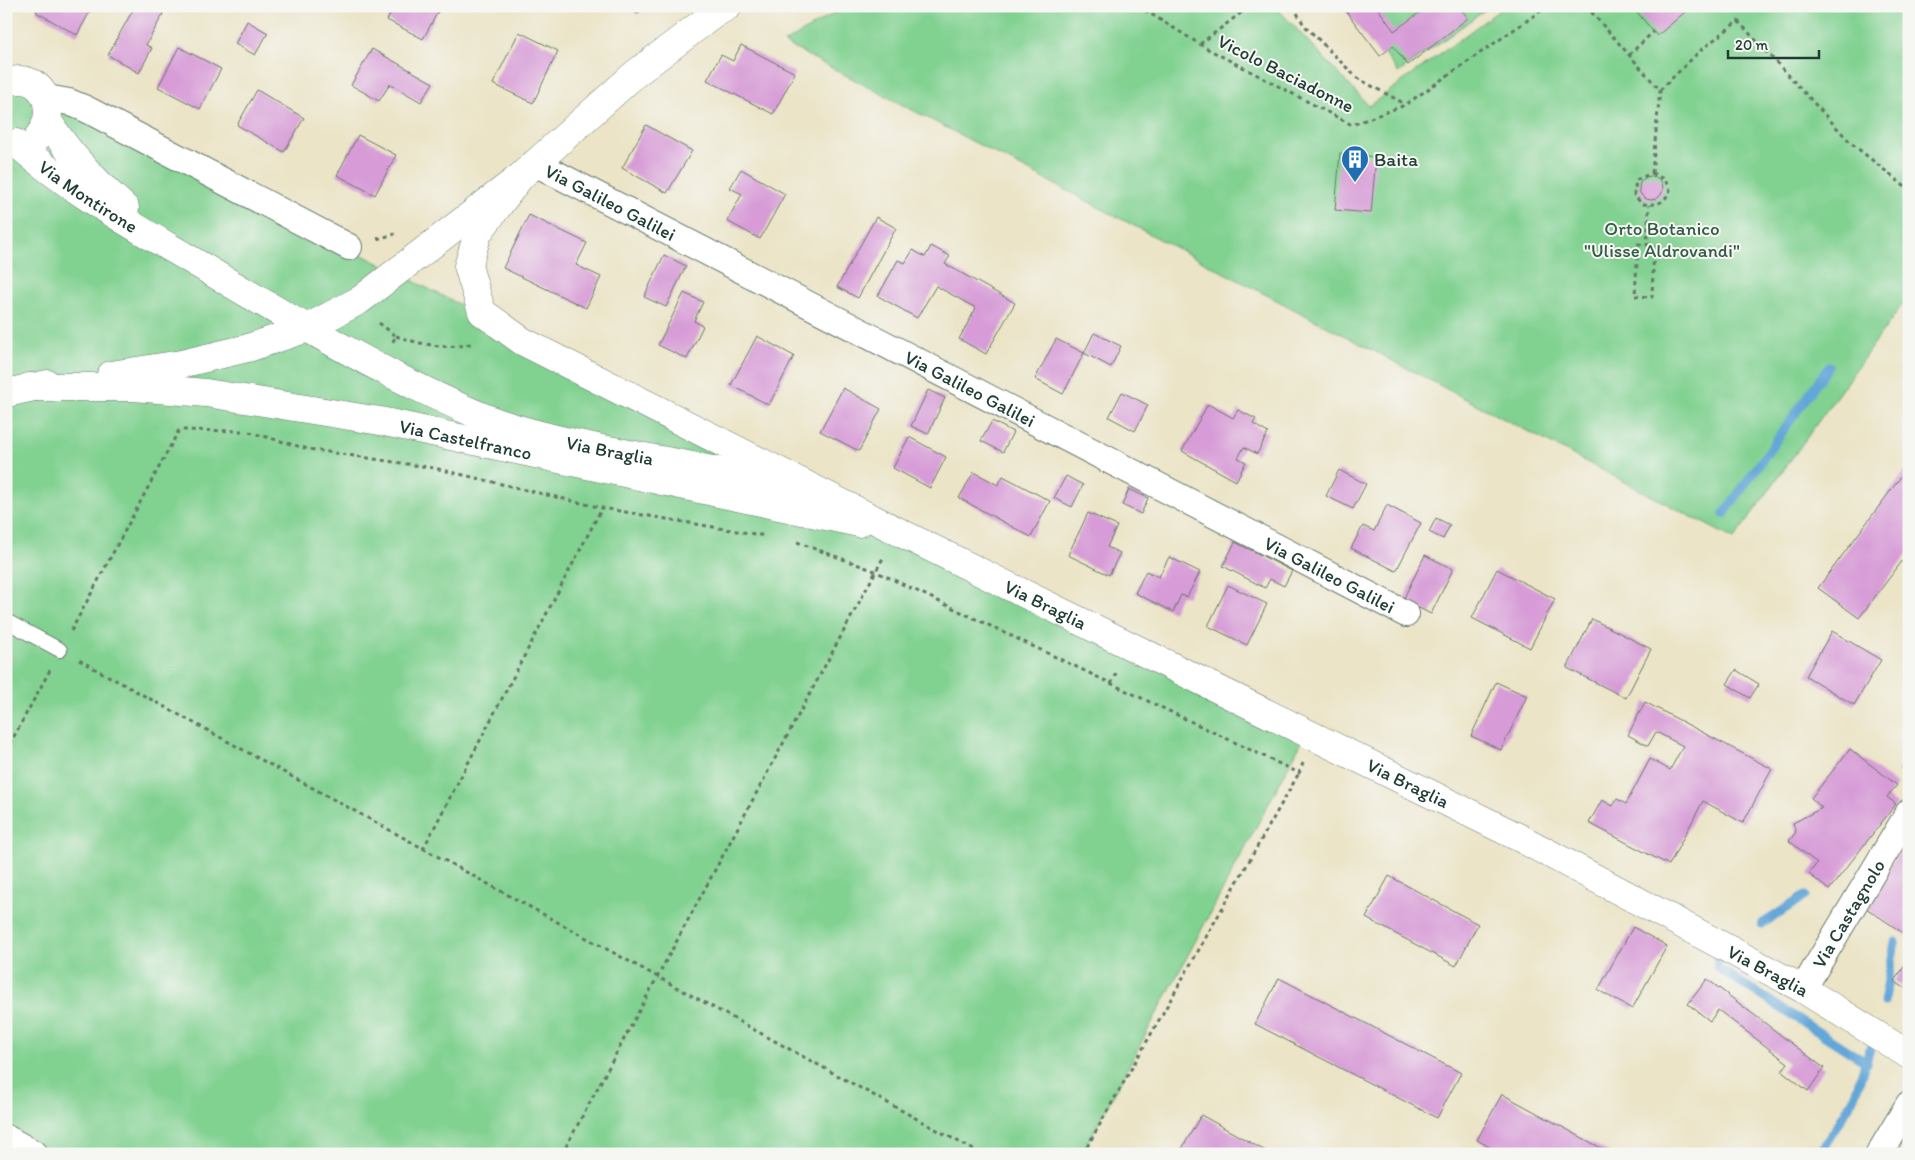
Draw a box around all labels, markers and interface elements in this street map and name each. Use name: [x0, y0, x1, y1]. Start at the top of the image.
scale bar: [1728, 28, 1819, 60]
street label: Vicolo Baciadonne: [1214, 29, 1358, 118]
text: 20 m: [1735, 36, 1769, 54]
building icon: Baita: [1340, 144, 1370, 183]
place label: Baita: [1374, 148, 1418, 171]
street label: Via Montirone: [34, 155, 142, 238]
street label: Via Galileo Galilei: [541, 159, 680, 246]
park label: Orto Botanico "Ulisse Aldrovandi": [1584, 217, 1740, 262]
street label: Via Galileo Galilei: [901, 345, 1039, 432]
street label: Via Castelfranco: [397, 414, 534, 465]
street label: Via Braglia: [564, 431, 655, 470]
street label: Via Galileo Galilei: [1260, 532, 1399, 618]
street label: Via Braglia: [1001, 575, 1090, 635]
street label: Via Braglia: [1363, 753, 1452, 813]
street label: Via Castagnolo: [1807, 855, 1890, 972]
street label: Via Braglia: [1723, 940, 1812, 1002]

